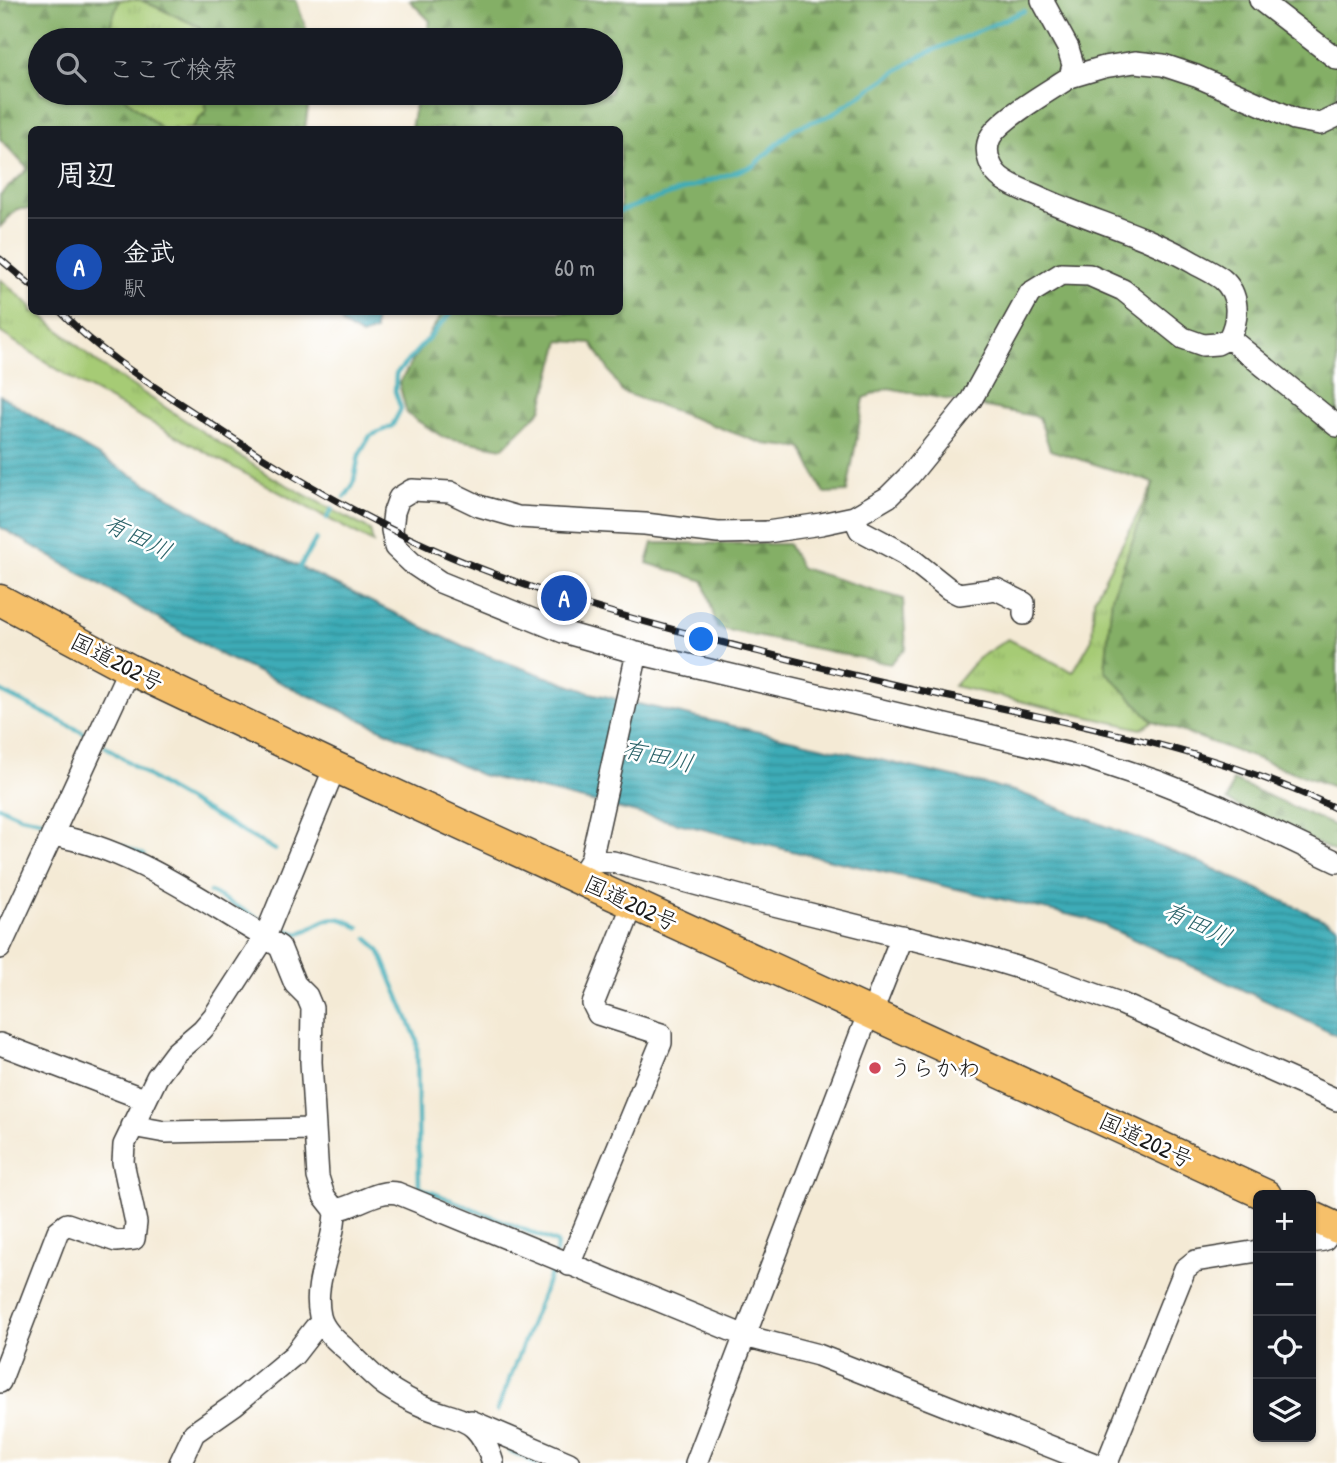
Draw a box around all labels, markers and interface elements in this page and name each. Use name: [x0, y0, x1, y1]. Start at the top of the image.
search box: [28, 28, 623, 105]
icon: search: [52, 48, 90, 86]
text: ここで検索: [108, 51, 238, 86]
text: 周辺: [56, 154, 116, 194]
text: 金武: [123, 234, 175, 269]
text: A: [73, 252, 85, 283]
text: 60 m: [555, 252, 595, 283]
text: 駅: [123, 272, 146, 303]
water label: 有田川: [99, 506, 178, 566]
pin: A: [541, 572, 587, 624]
your location: [684, 622, 718, 656]
street label: 国道202号: [65, 625, 169, 698]
water label: 有田川: [620, 731, 697, 779]
street label: 国道202号: [579, 867, 683, 938]
water label: 有田川: [1159, 893, 1238, 953]
place label: うらかわ: [889, 1052, 981, 1083]
marker: うらかわ: [867, 1060, 883, 1076]
street label: 国道202号: [1094, 1104, 1198, 1175]
map controls: [1253, 1190, 1316, 1442]
button: +: [1253, 1190, 1316, 1253]
button: −: [1253, 1253, 1316, 1316]
button: locate: [1253, 1316, 1316, 1379]
button: layers: [1253, 1379, 1316, 1442]

